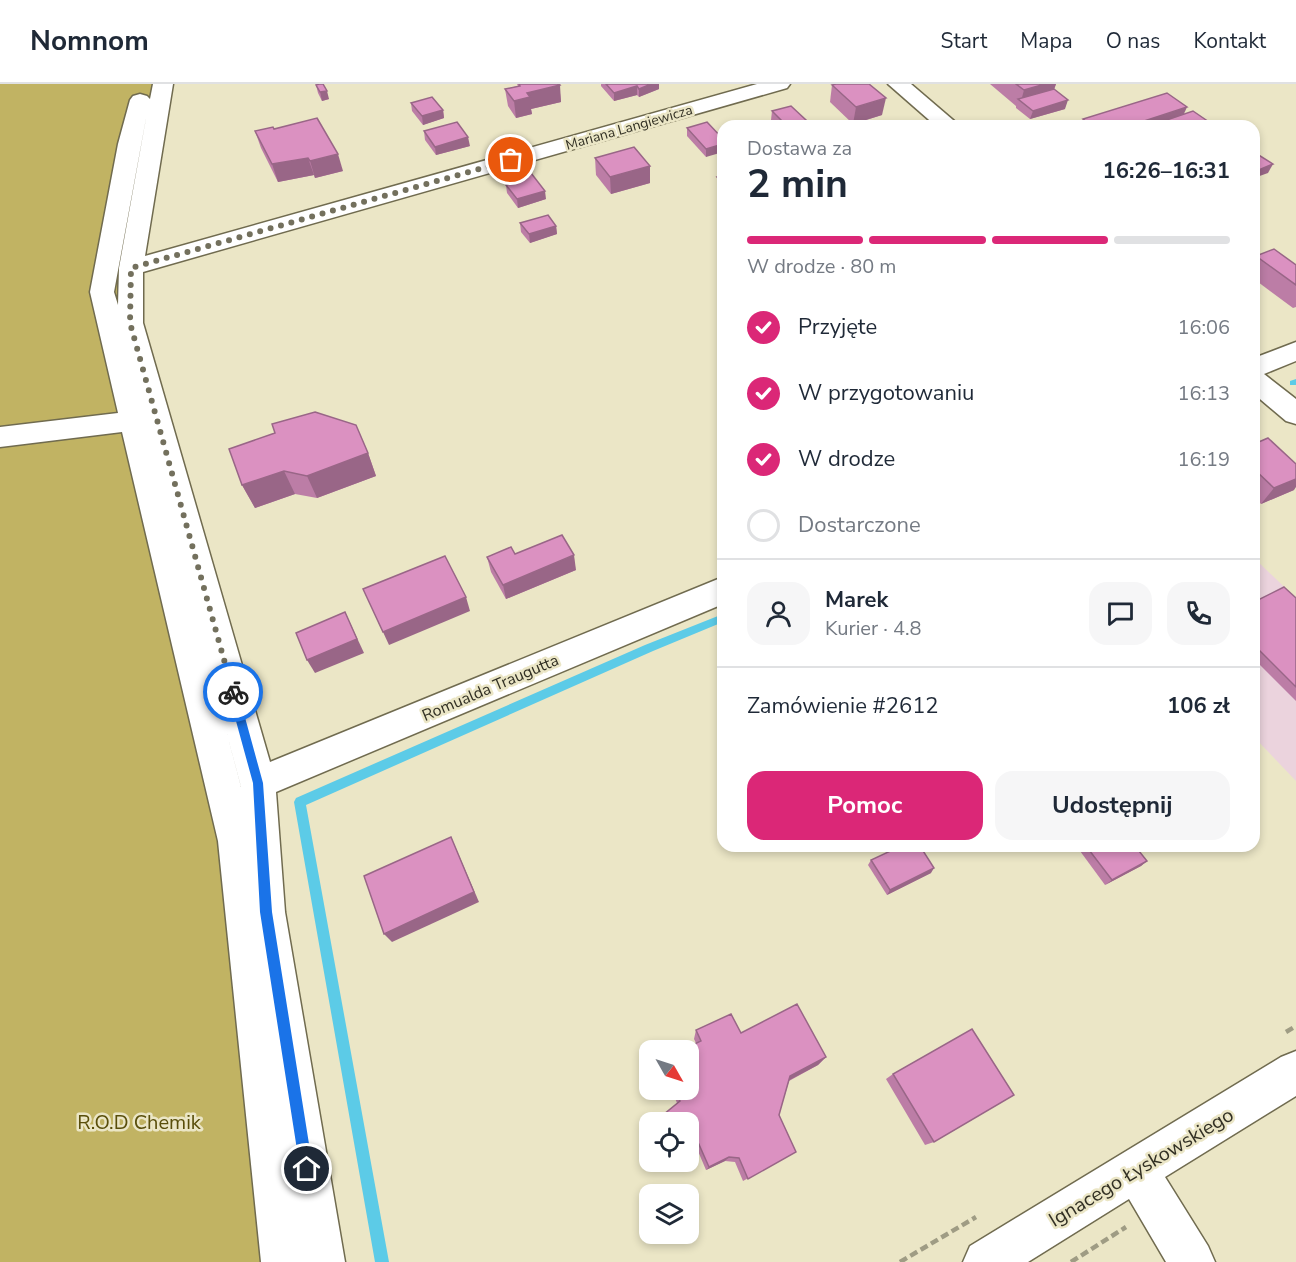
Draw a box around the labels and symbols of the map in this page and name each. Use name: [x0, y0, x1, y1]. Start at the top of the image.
street label: Mariana Langiewicza: [563, 100, 695, 155]
pin: [485, 134, 536, 185]
street label: Romualda Traugutta: [419, 649, 562, 727]
courier: [203, 662, 263, 722]
north arrow: [639, 1040, 699, 1100]
street label: Ignacego Łyskowskiego: [1044, 1101, 1239, 1233]
park label: R.O.D Chemik: [77, 1109, 202, 1136]
pin: [281, 1143, 332, 1194]

